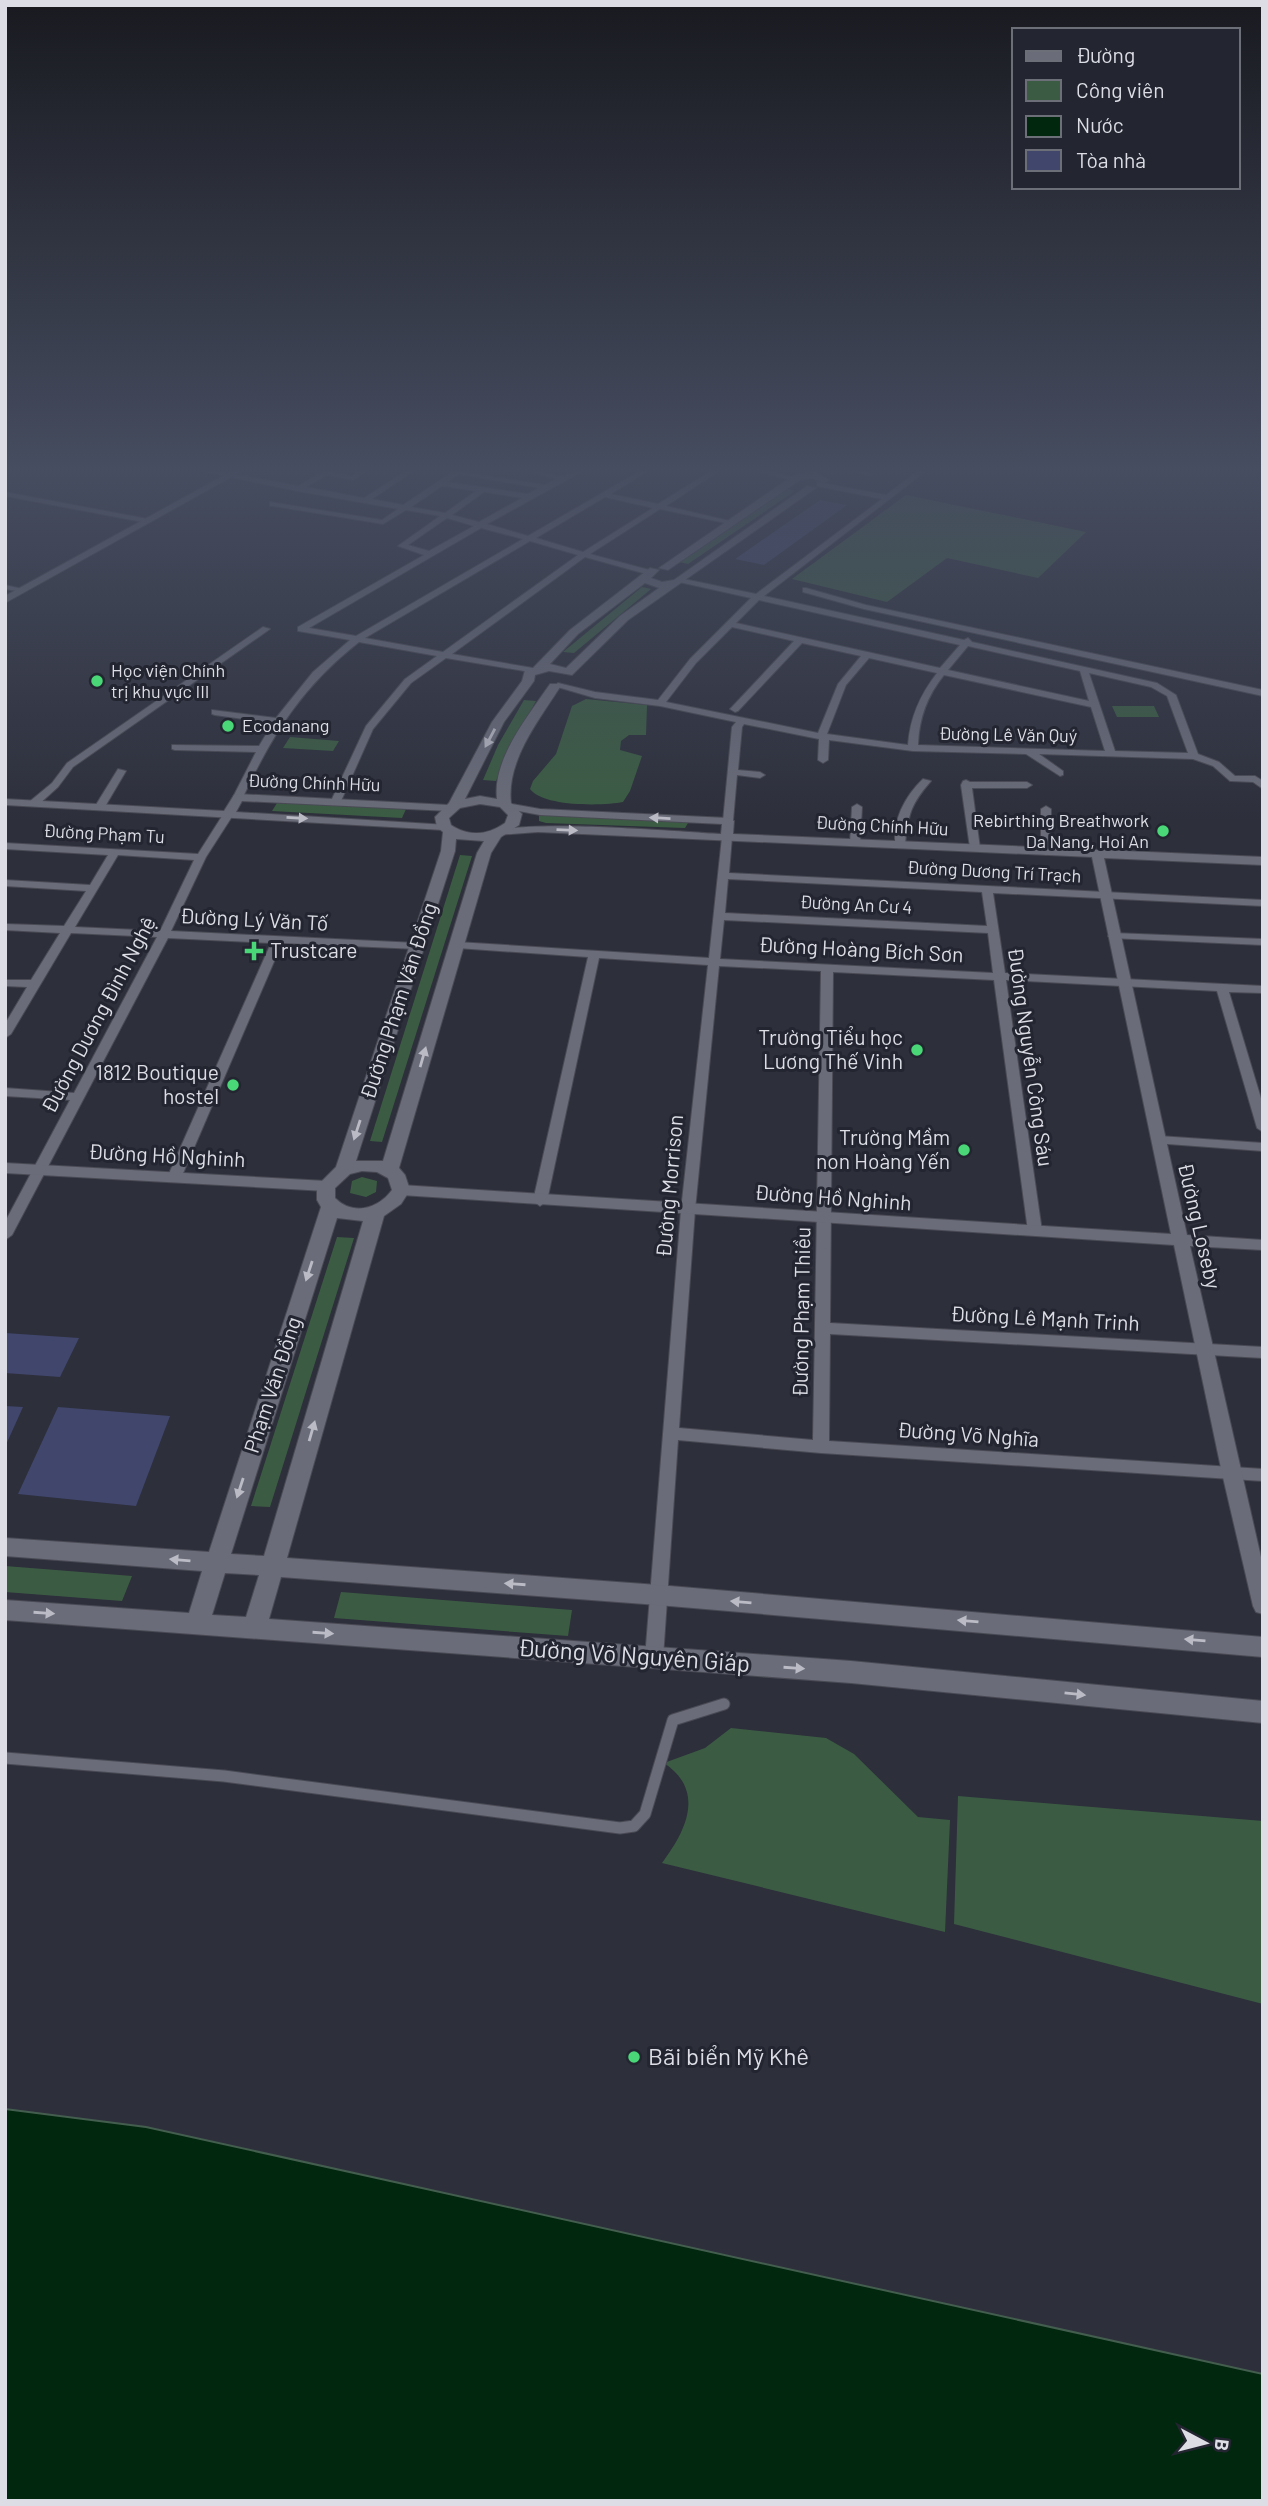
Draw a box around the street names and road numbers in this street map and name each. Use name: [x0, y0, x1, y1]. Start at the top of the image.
street label: Đường Lê Văn Quý: [939, 722, 1077, 746]
street label: Đường Chính Hữu: [247, 769, 381, 795]
street label: Đường Chính Hữu: [815, 811, 949, 839]
street label: Đường Phạm Tu: [43, 819, 165, 847]
street label: Đường Dương Trí Trạch: [906, 855, 1082, 887]
street label: Đường An Cư 4: [799, 890, 913, 918]
street label: Đường Phạm Văn Đồng: [354, 899, 441, 1102]
street label: Đường Lý Văn Tố: [179, 902, 329, 935]
street label: Đường Dương Đình Nghệ: [35, 912, 160, 1117]
street label: Đường Hoàng Bích Sơn: [758, 931, 964, 966]
street label: Đường Nguyễn Công Sáu: [1004, 946, 1059, 1168]
street label: Đường Morrison: [650, 1113, 687, 1258]
street label: Đường Hồ Nghinh: [88, 1138, 246, 1171]
street label: Đường Loseby: [1174, 1160, 1227, 1292]
street label: Đường Hồ Nghinh: [754, 1179, 912, 1214]
street label: Đường Phạm Thiều: [787, 1227, 814, 1397]
street label: Đường Lê Mạnh Trinh: [950, 1300, 1140, 1335]
street label: Phạm Văn Đồng: [238, 1313, 305, 1456]
street label: Đường Võ Nghĩa: [896, 1416, 1040, 1451]
street label: Đường Võ Nguyên Giáp: [517, 1632, 751, 1677]

